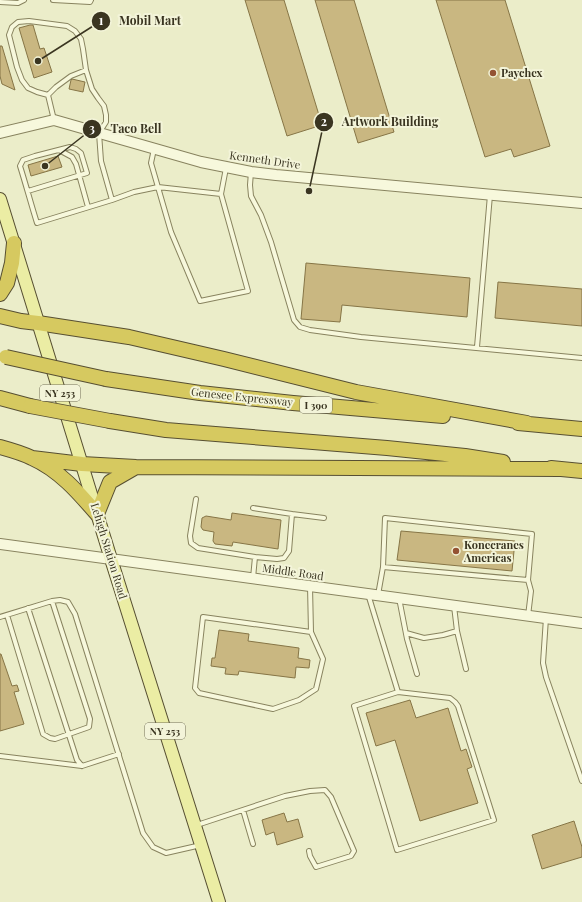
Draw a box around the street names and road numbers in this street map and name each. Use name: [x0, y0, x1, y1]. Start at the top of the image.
street label: Kenneth Drive: [229, 147, 302, 172]
street label: Genesee Expressway: [190, 384, 294, 409]
road number: NY 253: [40, 385, 80, 401]
road number: I 390: [300, 397, 332, 413]
street label: Lehigh Station Road: [88, 501, 131, 601]
street label: Middle Road: [261, 560, 325, 583]
road number: NY 253: [145, 723, 185, 739]

